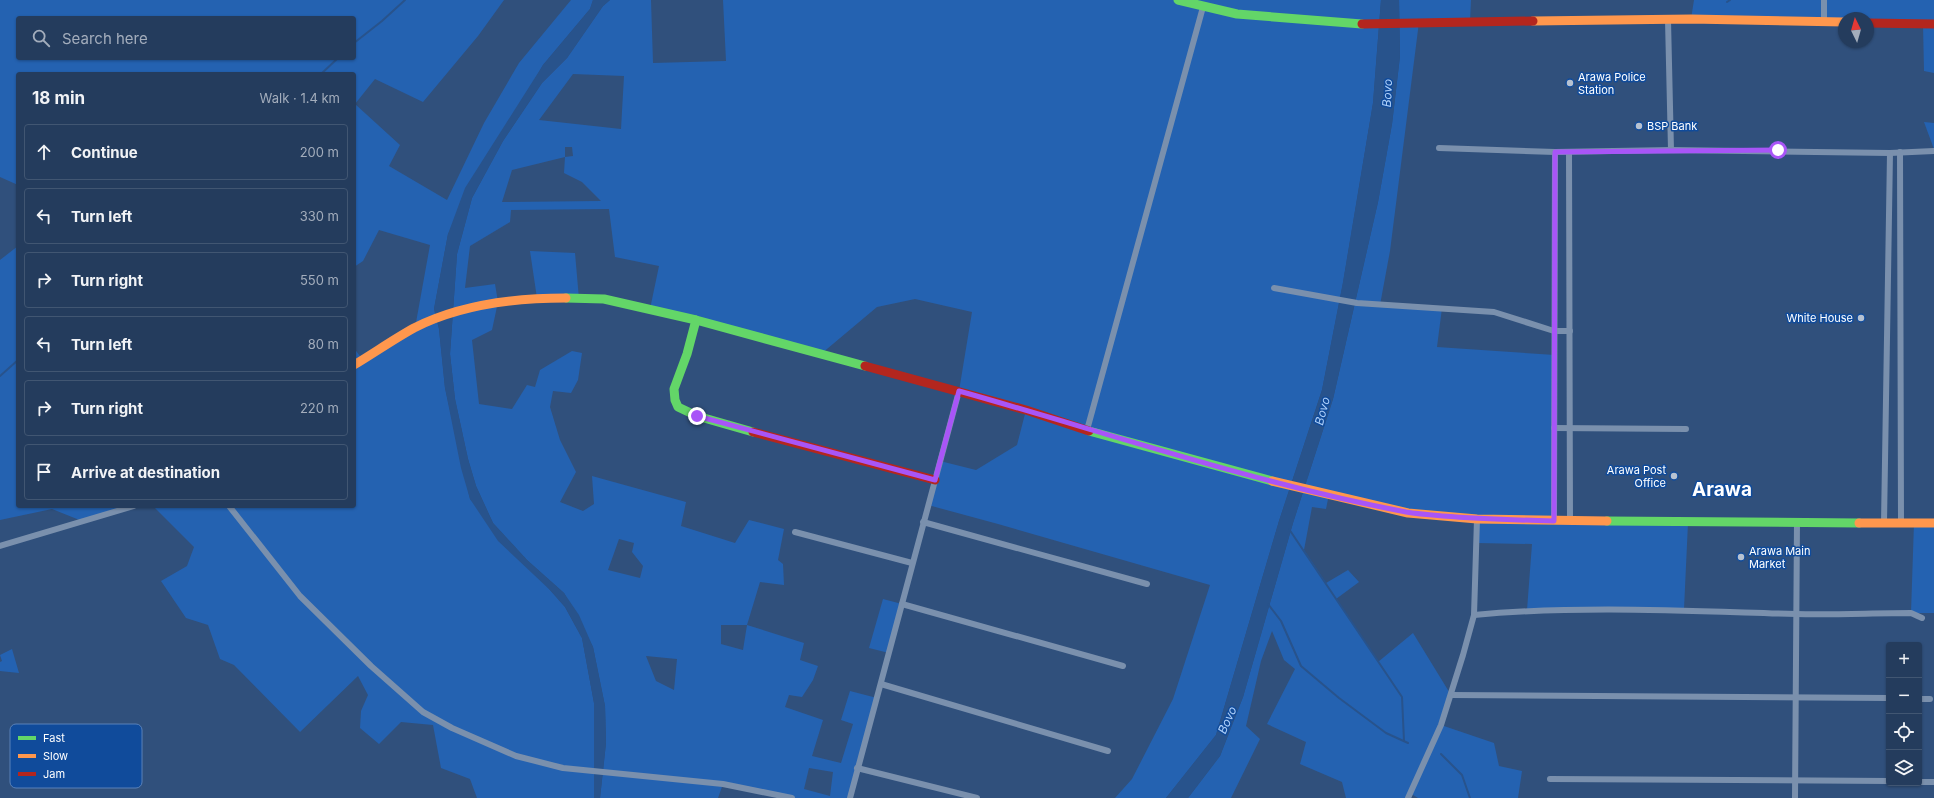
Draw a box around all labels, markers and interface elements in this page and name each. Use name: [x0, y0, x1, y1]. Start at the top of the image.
north arrow: [1838, 12, 1874, 48]
search box: [16, 16, 356, 60]
icon: search: [30, 27, 52, 49]
text: Search here: [62, 29, 148, 48]
place label: Arawa Police Station: [1578, 70, 1646, 97]
water label: Bovo: [1379, 78, 1395, 108]
marker: Arawa Police Station: [1565, 78, 1575, 88]
text: 18 min: [32, 88, 85, 108]
text: Walk · 1.4 km: [260, 90, 340, 106]
place label: BSP Bank: [1647, 119, 1697, 133]
marker: BSP Bank: [1634, 121, 1644, 131]
icon: ahead: [33, 141, 55, 163]
route start: [1769, 141, 1787, 159]
text: Continue: [71, 143, 138, 162]
text: 200 m: [300, 144, 339, 160]
icon: left: [33, 205, 55, 227]
text: Turn left: [71, 207, 132, 226]
text: 330 m: [300, 208, 339, 224]
icon: right: [33, 269, 55, 291]
text: Turn right: [71, 271, 143, 290]
text: 550 m: [300, 272, 339, 288]
place label: White House: [1787, 311, 1853, 325]
marker: White House: [1856, 313, 1866, 323]
icon: left: [33, 333, 55, 355]
text: Turn left: [71, 335, 132, 354]
text: 80 m: [308, 336, 339, 352]
water label: Bovo: [1311, 395, 1333, 427]
icon: right: [33, 397, 55, 419]
text: Turn right: [71, 399, 143, 418]
text: 220 m: [300, 400, 339, 416]
route end: [688, 407, 706, 425]
icon: arrive: [33, 461, 55, 483]
text: Arrive at destination: [71, 463, 220, 482]
place label: Arawa Post Office: [1607, 463, 1666, 490]
marker: Arawa Post Office: [1669, 471, 1679, 481]
district label: Arawa: [1692, 478, 1752, 501]
place label: Arawa Main Market: [1749, 544, 1810, 571]
marker: Arawa Main Market: [1736, 552, 1746, 562]
map controls: [1886, 642, 1922, 786]
button: +: [1886, 642, 1922, 678]
button: −: [1886, 678, 1922, 714]
water label: Bovo: [1214, 704, 1240, 736]
button: locate: [1886, 714, 1922, 750]
legend: [10, 724, 142, 788]
text: Fast: [43, 731, 65, 745]
text: Slow: [43, 749, 68, 763]
button: layers: [1886, 750, 1922, 786]
text: Jam: [43, 767, 65, 781]

